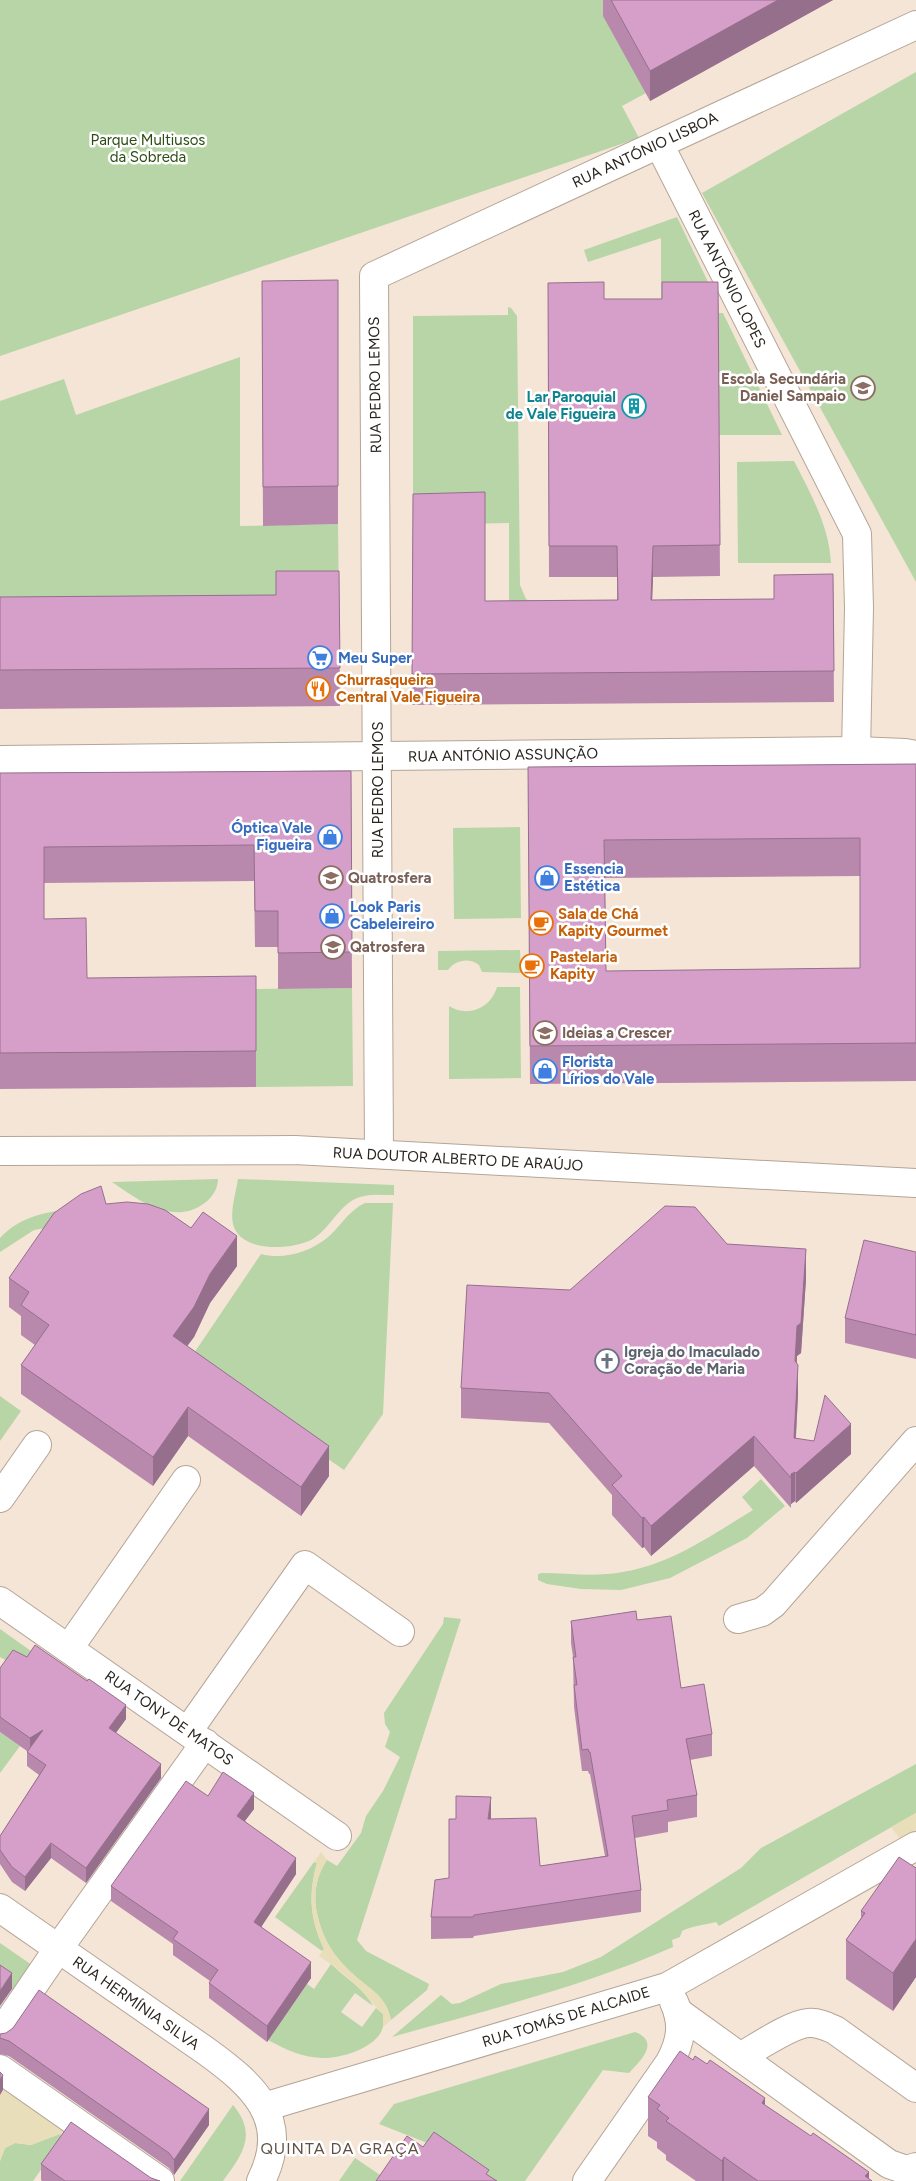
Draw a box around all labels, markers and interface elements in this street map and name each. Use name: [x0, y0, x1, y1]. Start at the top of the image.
street label: RUA ANTÓNIO LISBOA: [569, 108, 721, 192]
park label: Parque Multiusos da Sobreda: [91, 131, 205, 166]
street label: RUA ANTÓNIO LOPES: [684, 207, 770, 351]
street label: RUA PEDRO LEMOS: [365, 317, 385, 453]
place label: Escola Secundária Daniel Sampaio: [721, 370, 846, 405]
school or university icon: Escola Secundária Daniel Sampaio: [850, 375, 876, 401]
place label: Lar Paroquial de Vale Figueira: [506, 388, 616, 423]
building icon: Lar Paroquial de Vale Figueira: [621, 393, 647, 419]
supermarket icon: Meu Super: [307, 645, 333, 671]
place label: Meu Super: [338, 649, 412, 667]
place label: Churrasqueira Central Vale Figueira: [336, 671, 480, 706]
restaurant icon: Churrasqueira Central Vale Figueira: [305, 676, 331, 702]
street label: RUA PEDRO LEMOS: [369, 722, 387, 858]
street label: RUA ANTÓNIO ASSUNÇÃO: [408, 744, 598, 766]
place label: Óptica Vale Figueira: [231, 819, 313, 854]
shop icon: Óptica Vale Figueira: [317, 824, 343, 850]
place label: Essencia Estética: [564, 860, 624, 895]
school or university icon: Quatrosfera: [318, 865, 344, 891]
shop icon: Essencia Estética: [534, 865, 560, 891]
place label: Quatrosfera: [348, 869, 431, 887]
place label: Look Paris Cabeleireiro: [350, 898, 435, 933]
shop icon: Look Paris Cabeleireiro: [319, 903, 345, 929]
place label: Sala de Chá Kapity Gourmet: [558, 905, 668, 940]
cafe icon: Sala de Chá Kapity Gourmet: [528, 910, 554, 936]
school or university icon: Qatrosfera: [320, 934, 346, 960]
place label: Qatrosfera: [350, 938, 425, 956]
place label: Pastelaria Kapity: [550, 948, 617, 983]
cafe icon: Pastelaria Kapity: [519, 953, 545, 979]
school or university icon: Ideias a Crescer: [532, 1020, 558, 1046]
place label: Ideias a Crescer: [562, 1024, 672, 1042]
place label: Florista Lírios do Vale: [562, 1053, 655, 1088]
shop icon: Florista Lírios do Vale: [532, 1058, 558, 1084]
street label: RUA DOUTOR ALBERTO DE ARAÚJO: [332, 1143, 584, 1175]
place label: Igreja do Imaculado Coração de Maria: [624, 1343, 760, 1378]
church icon: Igreja do Imaculado Coração de Maria: [594, 1348, 620, 1374]
street label: RUA TONY DE MATOS: [101, 1667, 237, 1769]
street label: RUA HERMÍNIA SILVA: [69, 1952, 203, 2054]
street label: RUA TOMÁS DE ALCAIDE: [480, 1983, 652, 2051]
district label: QUINTA DA GRAÇA: [260, 2139, 420, 2158]

